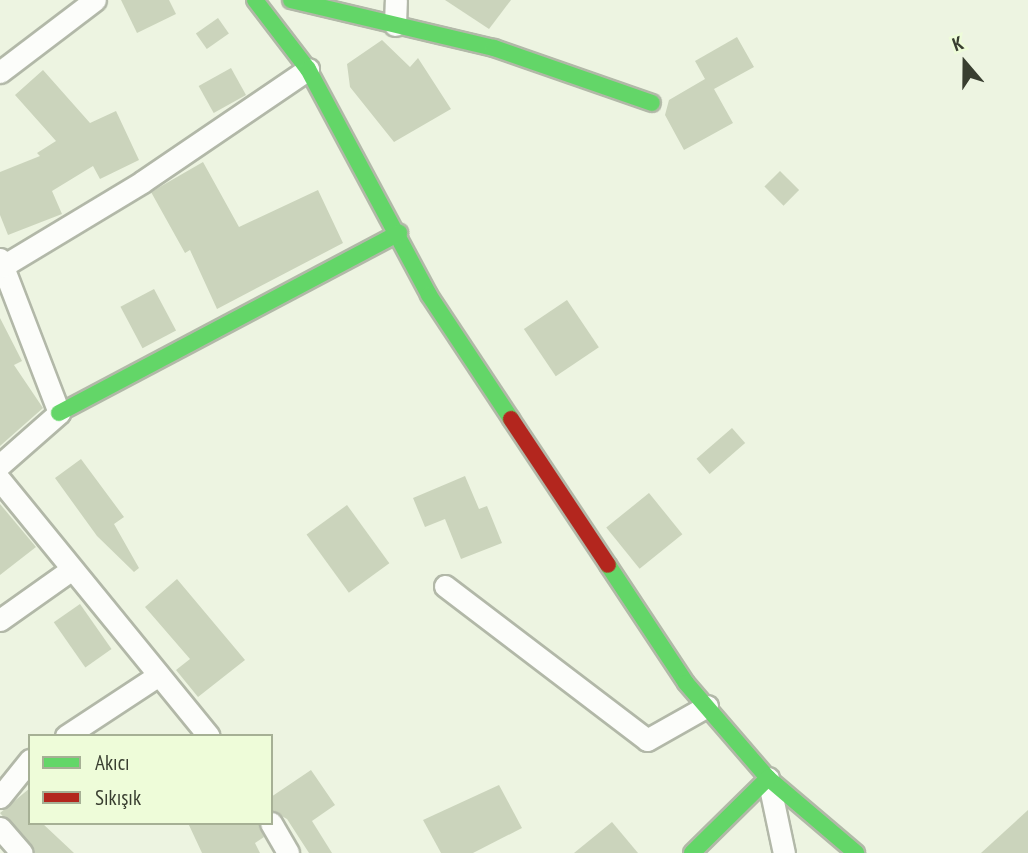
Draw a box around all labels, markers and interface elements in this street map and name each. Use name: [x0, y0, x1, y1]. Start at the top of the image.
north arrow: [930, 28, 1000, 98]
text: K: [949, 30, 967, 56]
legend: [28, 734, 273, 825]
text: Akıcı: [95, 749, 130, 776]
text: Sıkışık: [95, 784, 141, 811]

